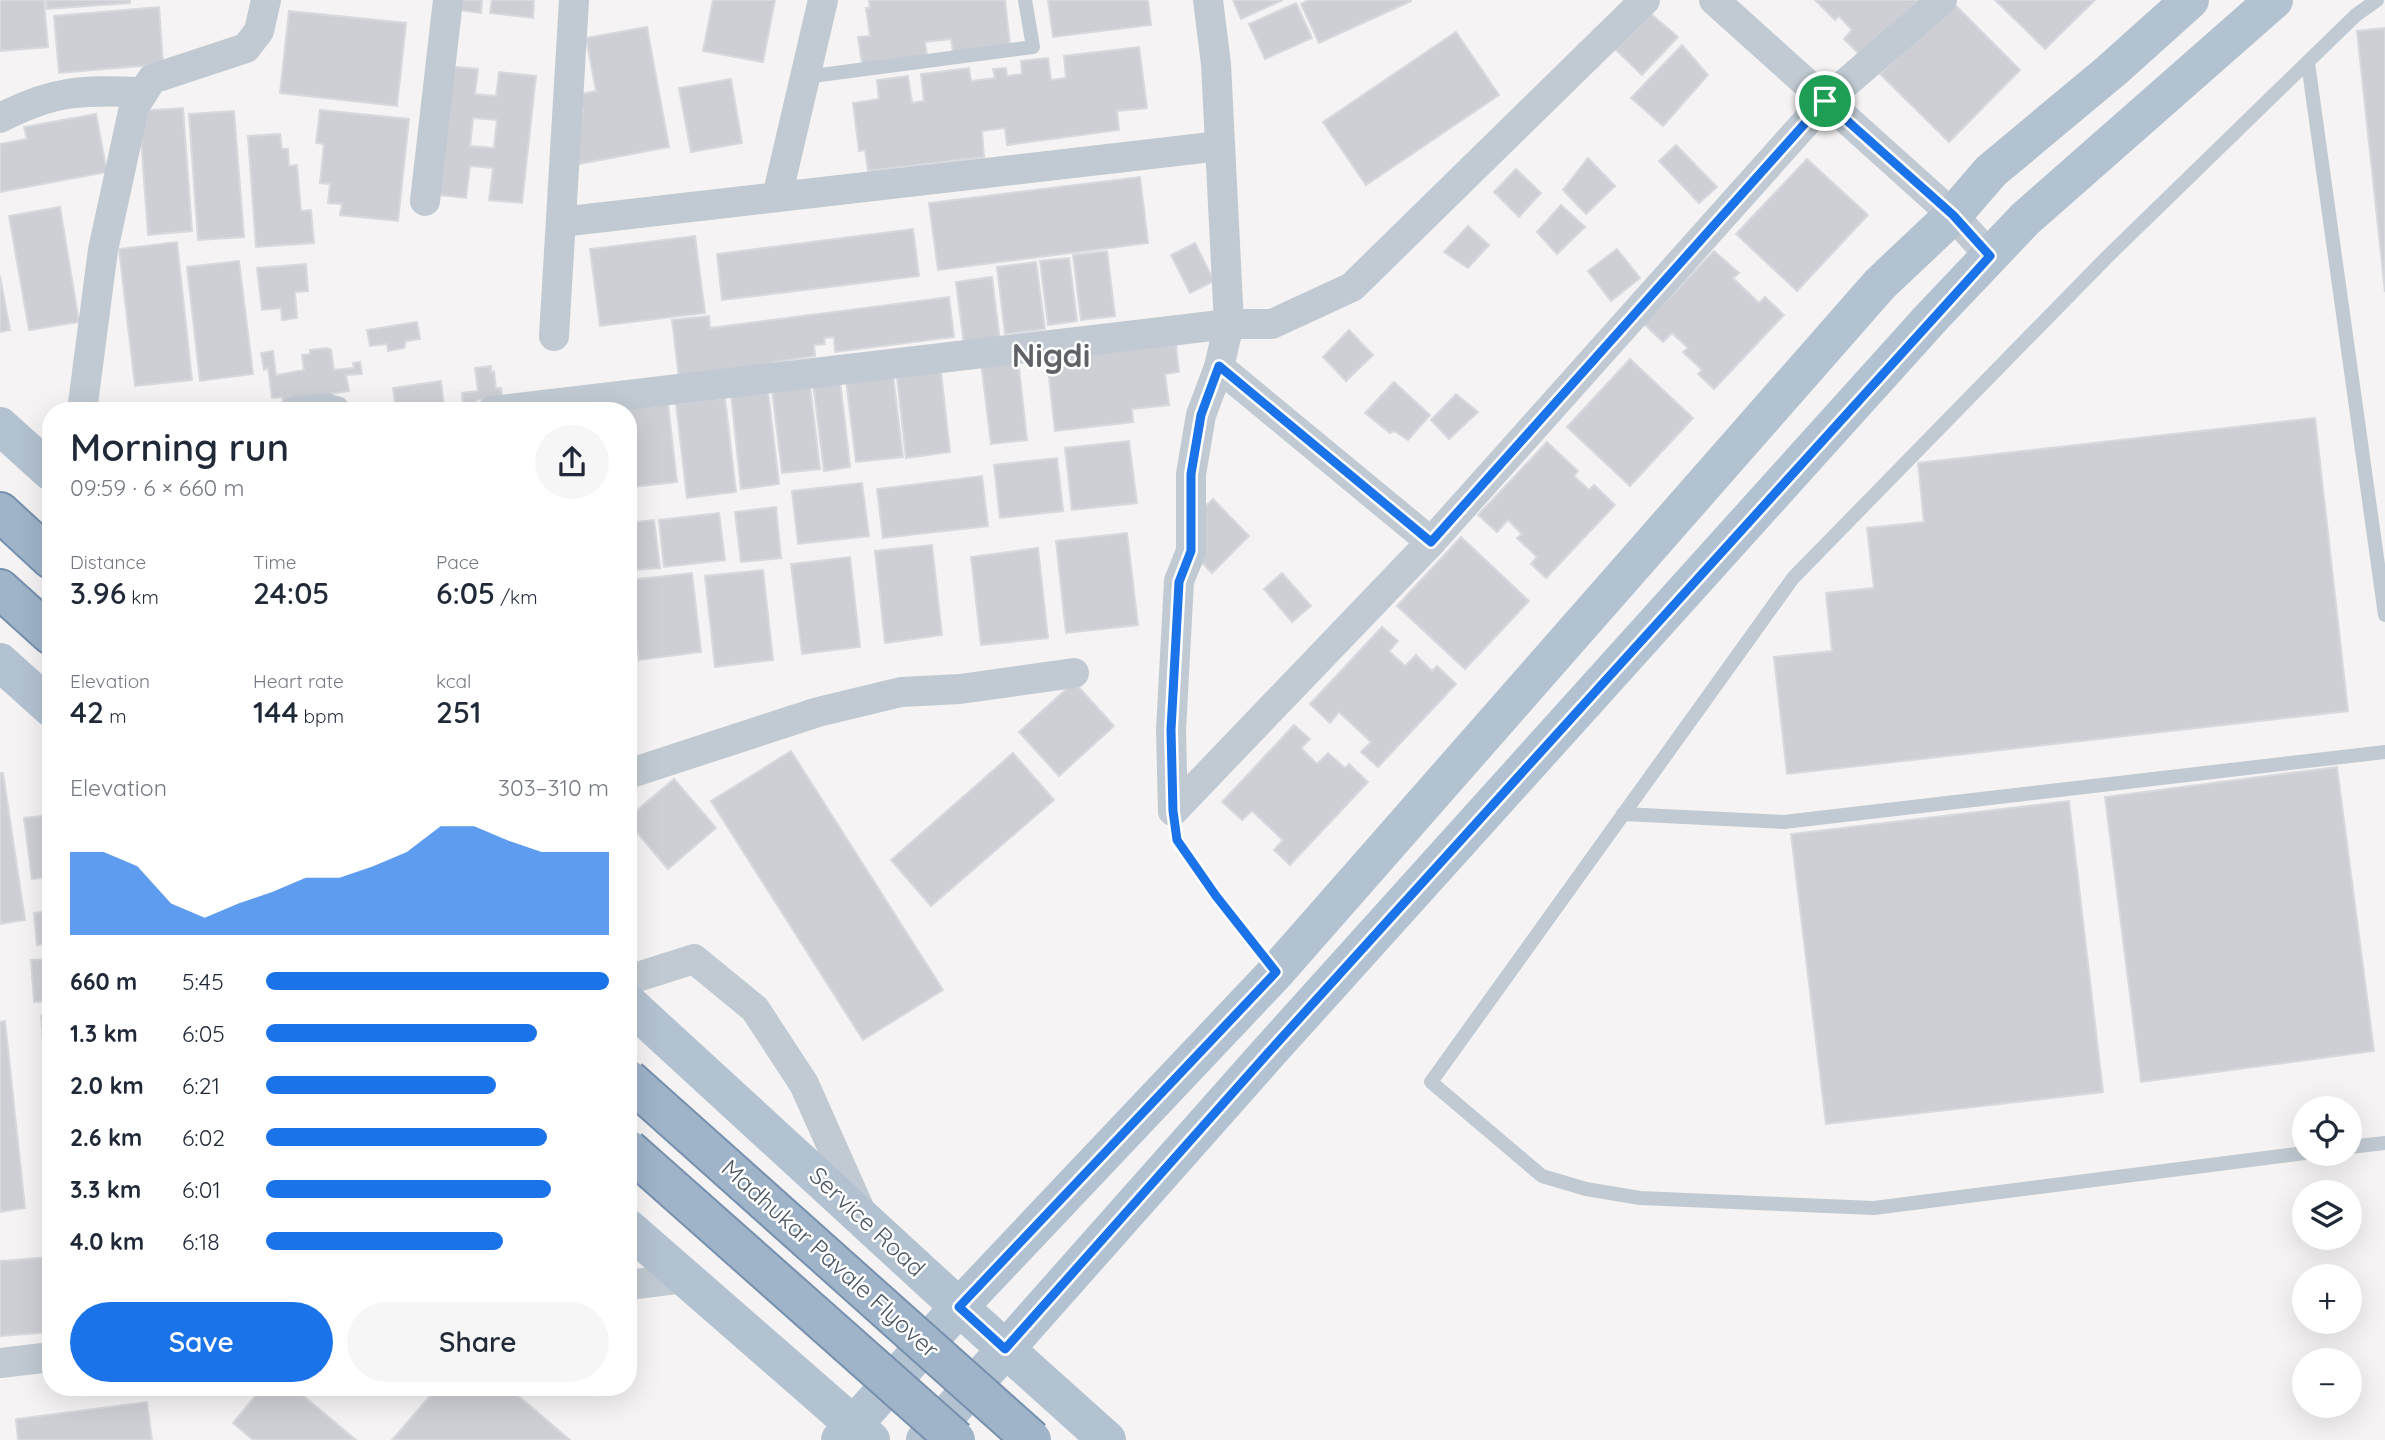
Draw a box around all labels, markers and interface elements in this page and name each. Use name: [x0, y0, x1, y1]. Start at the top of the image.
pin: [1795, 71, 1855, 131]
icon: arrive: [1806, 82, 1844, 120]
district label: Nigdi: [1012, 335, 1090, 375]
text: Morning run: [70, 423, 289, 471]
button: share: [535, 425, 609, 499]
text: 09:59 · 6 × 660 m: [70, 473, 245, 502]
text: Distance: [70, 550, 146, 574]
text: Time: [253, 550, 297, 574]
text: Pace: [436, 550, 479, 574]
text: 3.96: [70, 574, 126, 612]
text: 24:05: [253, 574, 329, 612]
text: 6:05: [436, 574, 495, 612]
text: km: [126, 585, 159, 609]
text: /km: [495, 585, 538, 609]
text: Elevation: [70, 669, 150, 693]
text: Heart rate: [253, 669, 344, 693]
text: kcal: [436, 669, 471, 693]
text: 42: [70, 693, 104, 731]
text: 144: [253, 693, 298, 731]
text: 251: [436, 693, 481, 731]
text: m: [104, 704, 126, 728]
text: bpm: [298, 704, 344, 728]
text: Elevation: [70, 773, 167, 802]
text: 303–310 m: [498, 773, 609, 802]
text: 660 m: [70, 967, 137, 996]
text: 5:45: [182, 967, 224, 996]
text: 1.3 km: [70, 1019, 138, 1048]
text: 6:05: [182, 1019, 225, 1048]
text: 2.0 km: [70, 1071, 144, 1100]
text: 6:21: [182, 1071, 220, 1100]
map controls: [2292, 1096, 2362, 1418]
button: locate: [2292, 1096, 2362, 1166]
text: 2.6 km: [70, 1123, 142, 1152]
text: 6:02: [182, 1123, 225, 1152]
street label: Madhukar Pavale Flyover: [716, 1153, 946, 1364]
street label: Service Road: [804, 1160, 932, 1283]
text: 3.3 km: [70, 1175, 141, 1204]
text: 6:01: [182, 1175, 221, 1204]
button: layers: [2292, 1180, 2362, 1250]
text: 4.0 km: [70, 1227, 144, 1256]
text: 6:18: [182, 1227, 220, 1256]
button: +: [2292, 1264, 2362, 1334]
button: Save: [70, 1302, 333, 1382]
button: Share: [347, 1302, 609, 1382]
button: −: [2292, 1348, 2362, 1418]

